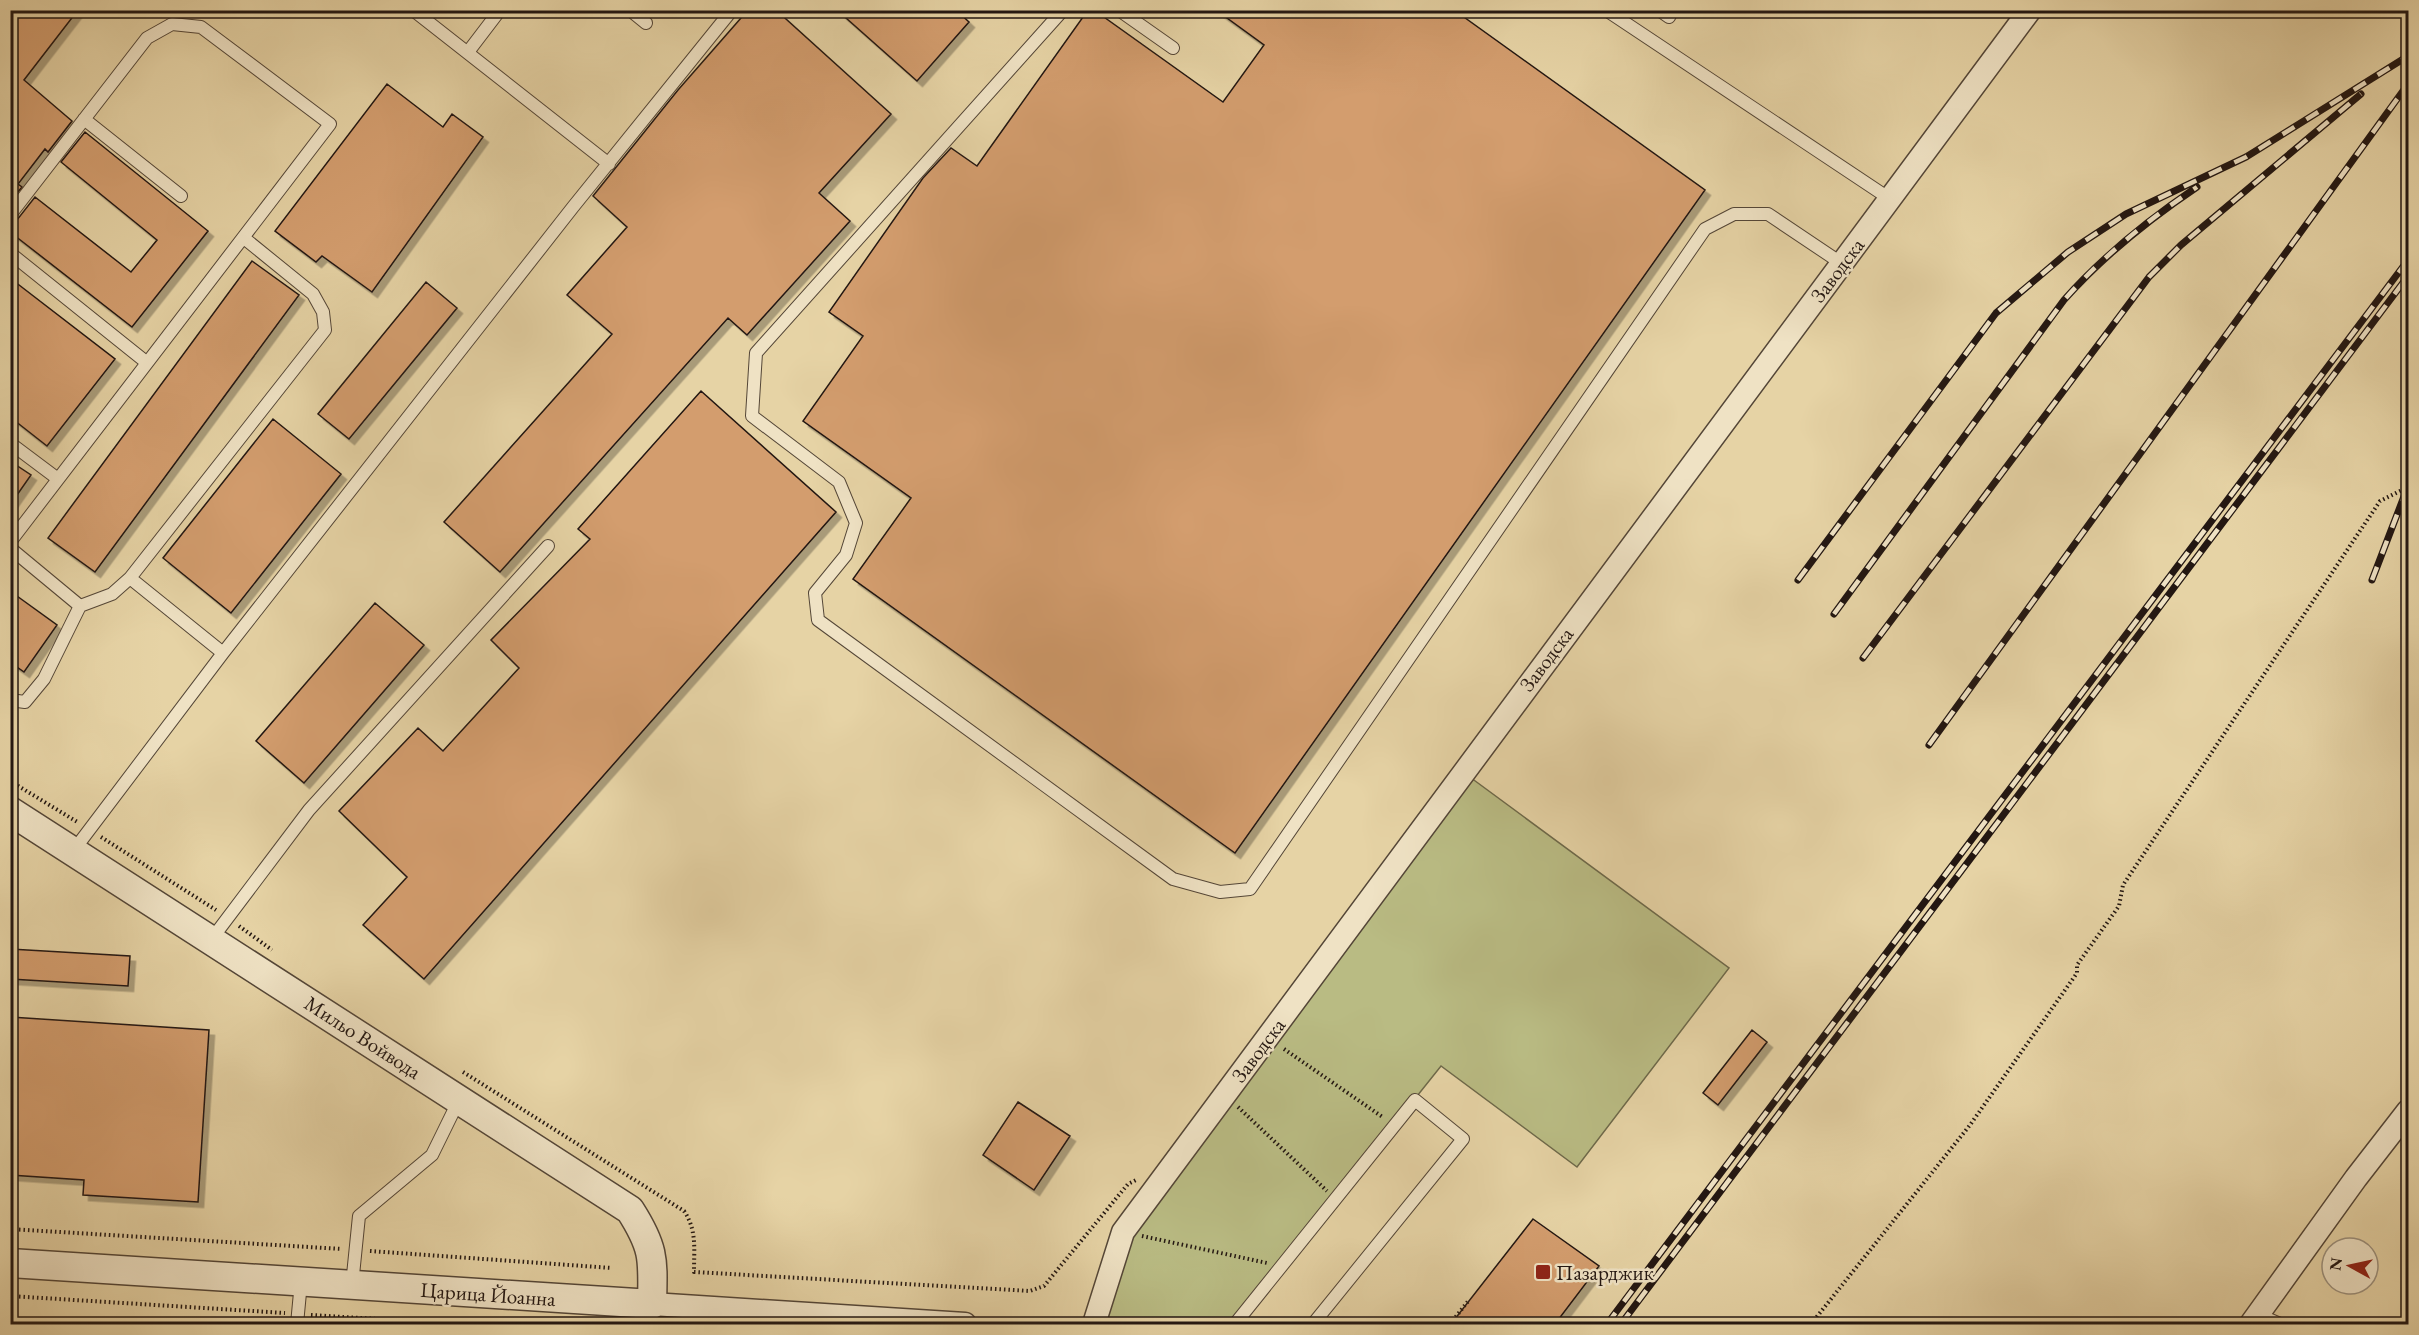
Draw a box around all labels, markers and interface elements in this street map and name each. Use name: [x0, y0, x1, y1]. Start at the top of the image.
street label: Заводска: [1804, 232, 1870, 308]
street label: Заводска: [1513, 621, 1579, 697]
street label: Мильо Войвода: [300, 989, 427, 1085]
street label: Заводска: [1225, 1012, 1291, 1088]
north arrow: [2320, 1236, 2380, 1296]
text: N: [2324, 1256, 2347, 1272]
place label: Пазарджик: [1556, 1259, 1654, 1286]
marker: Пазарджик: [1534, 1263, 1552, 1281]
street label: Царица Йоанна: [419, 1276, 557, 1312]

